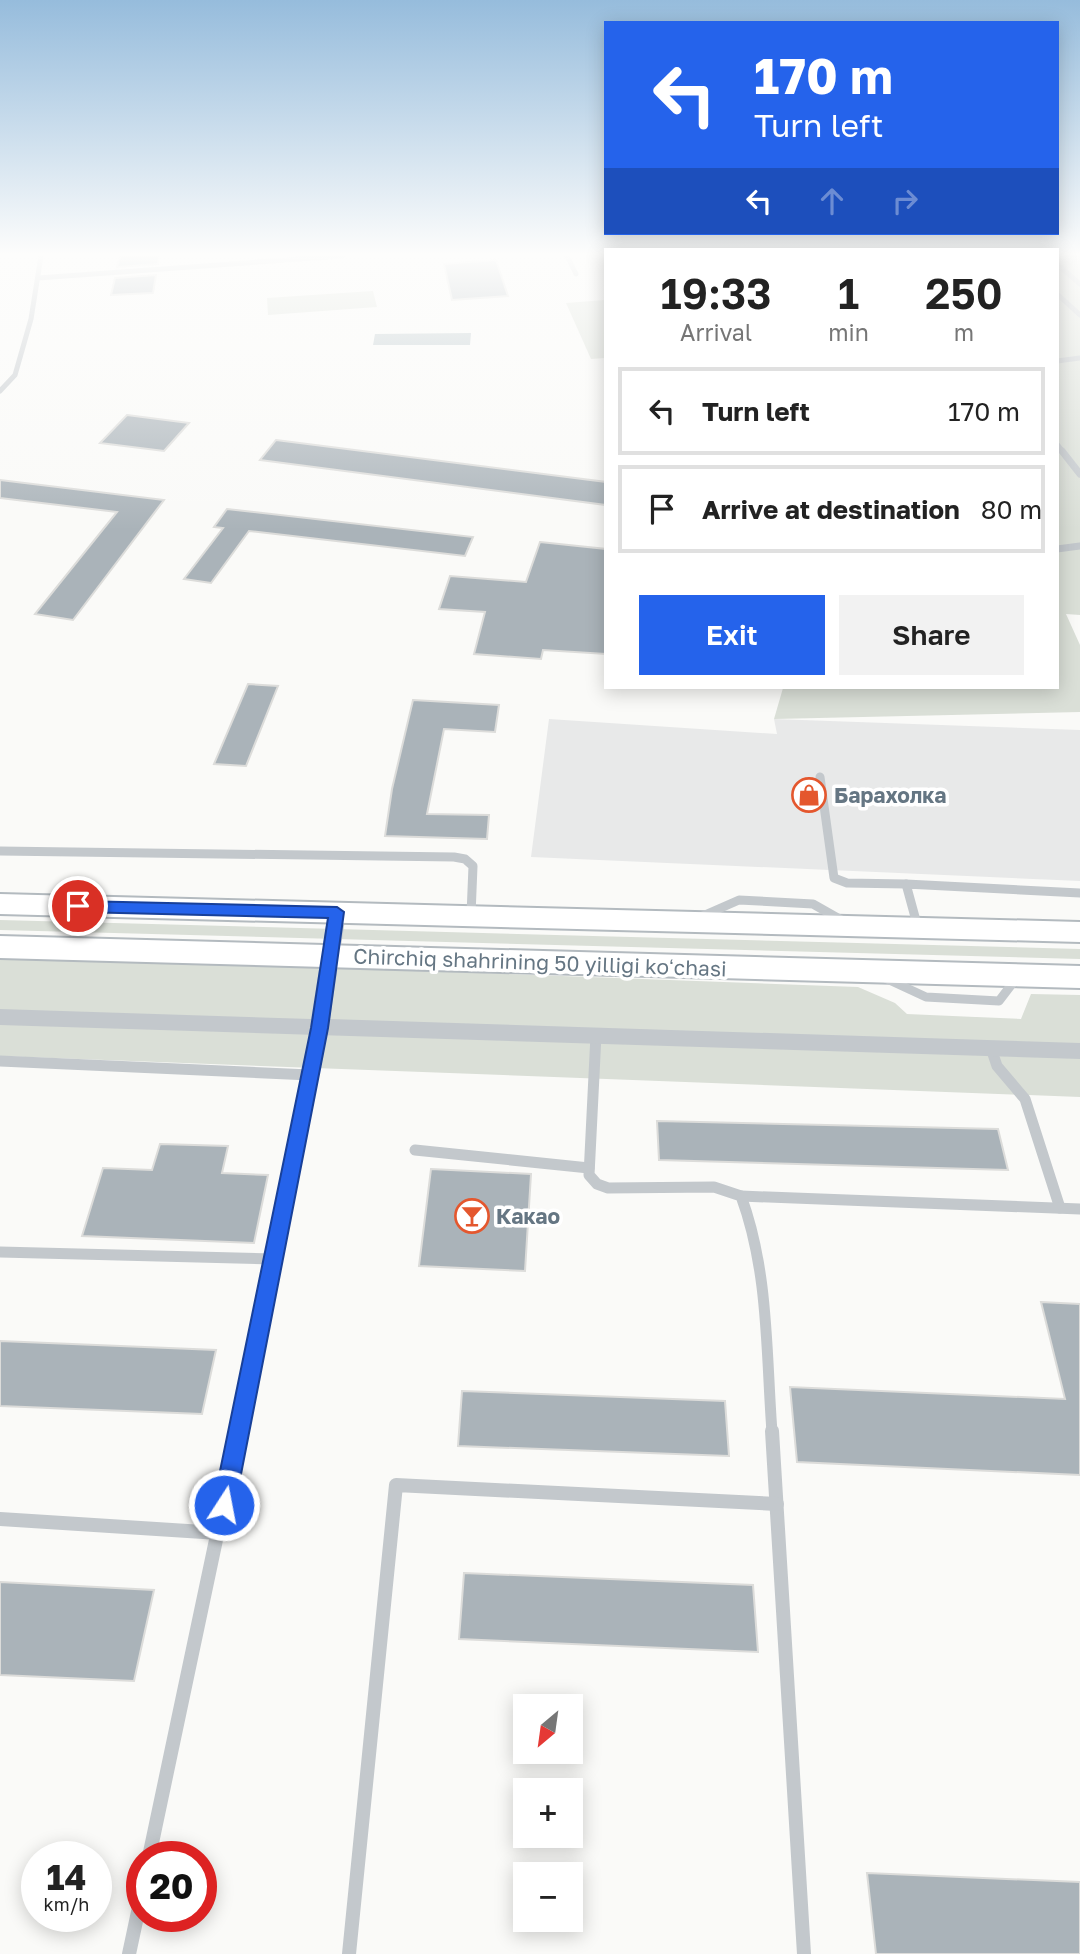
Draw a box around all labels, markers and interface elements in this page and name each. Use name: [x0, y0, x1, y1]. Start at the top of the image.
text: 170 m: [754, 46, 893, 105]
icon: left: [639, 49, 730, 140]
text: Turn left: [754, 106, 883, 144]
icon: left: [740, 182, 778, 220]
icon: ahead: [813, 182, 851, 220]
icon: right: [886, 182, 924, 220]
text: 19:33: [661, 268, 772, 318]
text: 1: [838, 268, 859, 318]
text: 250: [925, 268, 1002, 318]
text: Arrival: [680, 318, 752, 346]
text: min: [828, 318, 869, 346]
text: m: [954, 318, 974, 346]
icon: left: [643, 392, 681, 430]
text: Turn left: [702, 396, 810, 427]
text: 170 m: [948, 396, 1020, 427]
icon: arrive: [643, 490, 681, 528]
text: Arrive at destination: [702, 494, 960, 525]
text: 80 m: [981, 494, 1042, 525]
button: Exit: [639, 595, 825, 675]
button: Share: [839, 595, 1024, 675]
shop icon: Барахолка: [790, 776, 828, 814]
place label: Барахолка: [834, 782, 946, 808]
pin: [48, 876, 108, 936]
icon: arrive: [59, 887, 97, 925]
street label: Chirchiq shahrining 50 yilligi koʻchasi: [353, 942, 727, 982]
bar icon: Какао: [453, 1197, 491, 1235]
place label: Какао: [496, 1203, 560, 1229]
position arrow: [187, 1468, 261, 1542]
north arrow: [513, 1694, 583, 1764]
map controls: [513, 1694, 583, 1932]
button: +: [513, 1778, 583, 1848]
speed limit sign: 20: [126, 1841, 217, 1932]
text: 14: [47, 1856, 86, 1898]
button: −: [513, 1862, 583, 1932]
text: km/h: [44, 1893, 89, 1915]

